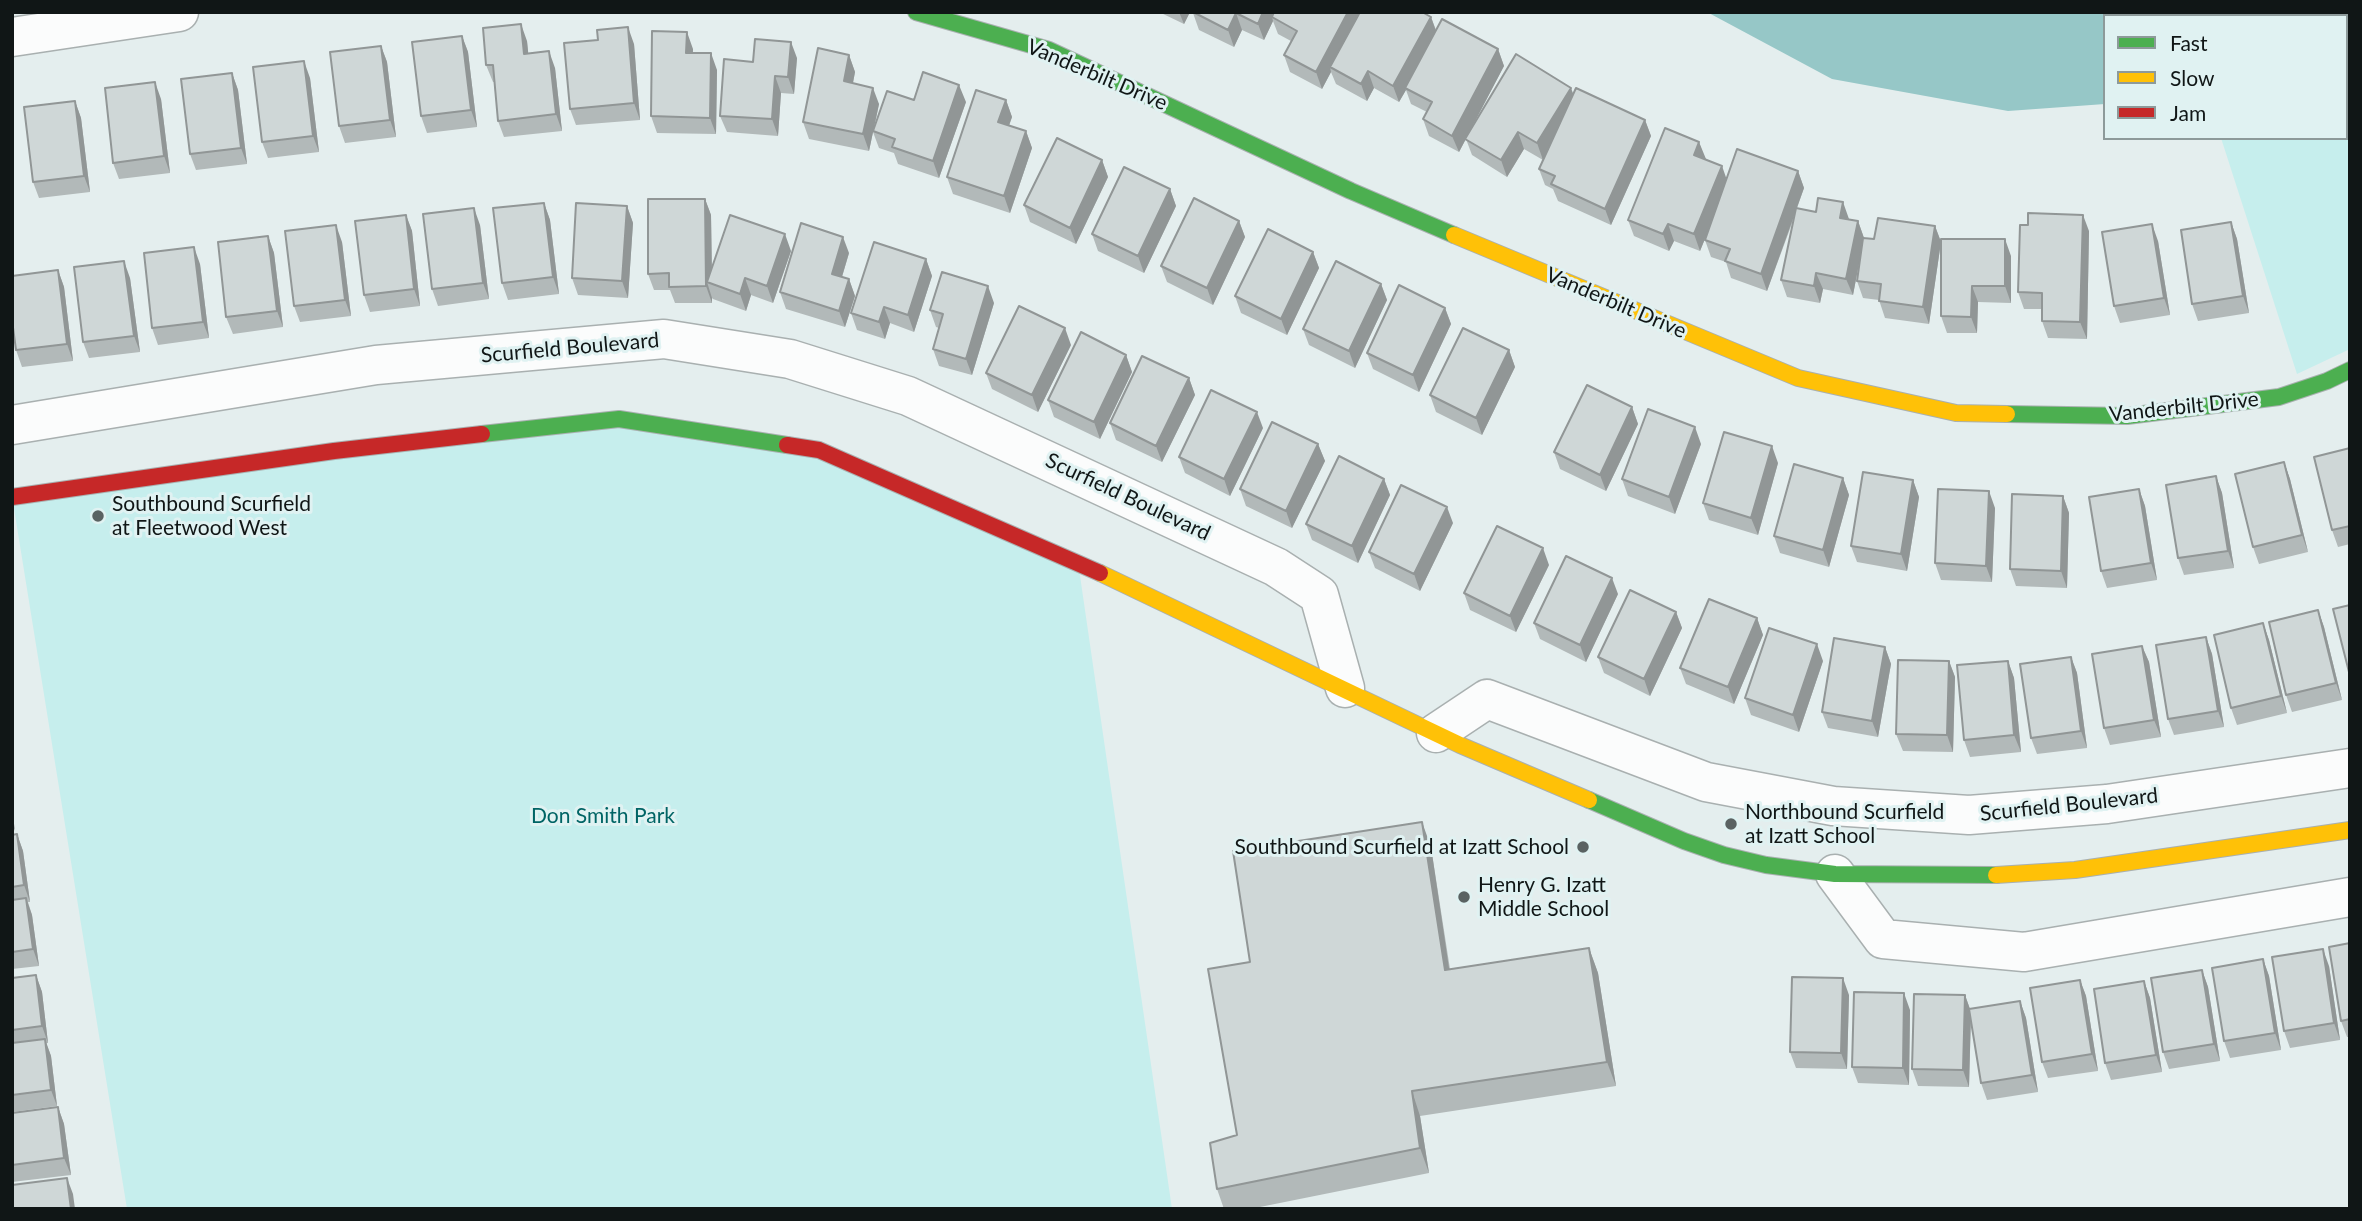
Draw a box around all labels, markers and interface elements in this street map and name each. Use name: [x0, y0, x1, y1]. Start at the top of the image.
legend: [2103, 14, 2348, 140]
text: Fast: [2170, 30, 2207, 55]
street label: Vanderbilt Drive: [1023, 34, 1171, 116]
text: Slow: [2170, 65, 2214, 90]
text: Jam: [2170, 100, 2206, 125]
street label: Vanderbilt Drive: [1542, 262, 1690, 344]
street label: Scurfield Boulevard: [480, 328, 660, 368]
street label: Vanderbilt Drive: [2108, 387, 2260, 427]
street label: Scurfield Boulevard: [1042, 448, 1214, 546]
place label: Southbound Scurfield at Fleetwood West: [112, 491, 311, 541]
marker: Southbound Scurfield at Fleetwood West: [90, 508, 106, 524]
street label: Scurfield Boulevard: [1979, 783, 2159, 827]
place label: Northbound Scurfield at Izatt School: [1745, 799, 1944, 849]
park label: Don Smith Park: [531, 803, 675, 829]
marker: Northbound Scurfield at Izatt School: [1723, 816, 1739, 832]
place label: Southbound Scurfield at Izatt School: [1234, 834, 1569, 860]
marker: Southbound Scurfield at Izatt School: [1575, 839, 1591, 855]
place label: Henry G. Izatt Middle School: [1478, 872, 1609, 922]
marker: Henry G. Izatt Middle School: [1456, 889, 1472, 905]

